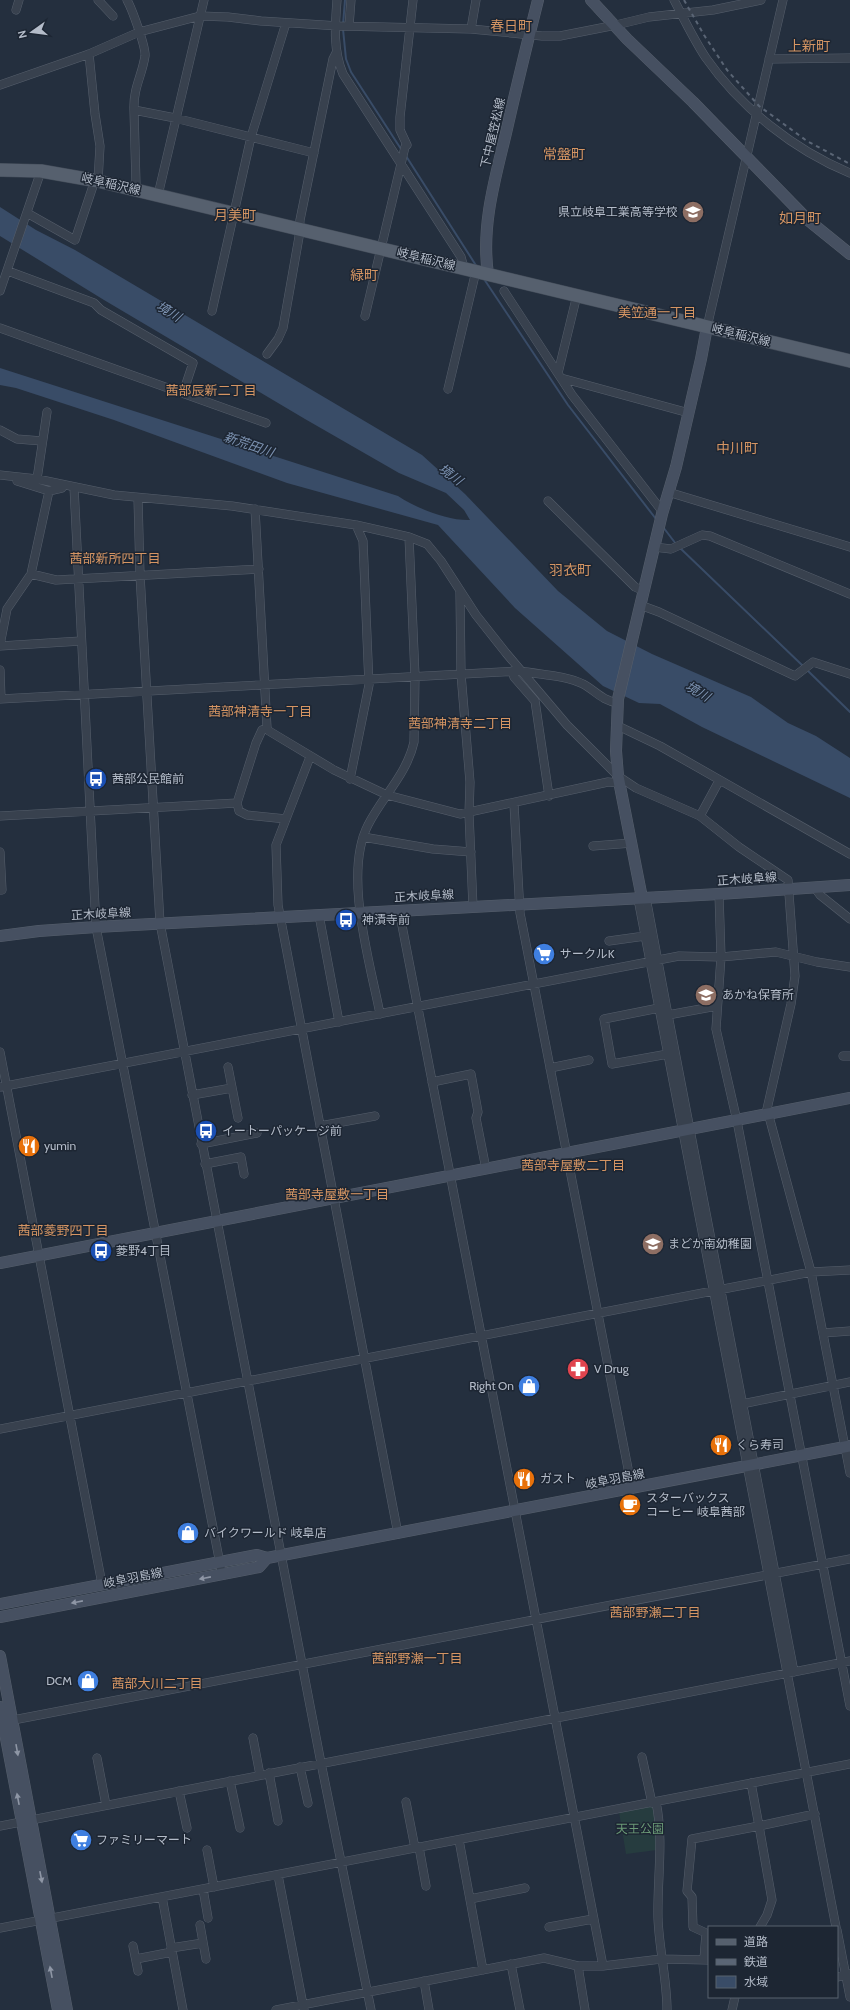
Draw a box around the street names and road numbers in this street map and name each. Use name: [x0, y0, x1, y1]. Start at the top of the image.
street label: 下中屋笠松線: [477, 96, 508, 170]
street label: 岐阜稲沢線: [80, 169, 142, 198]
street label: 岐阜稲沢線: [395, 244, 457, 273]
street label: 岐阜稲沢線: [710, 320, 772, 349]
street label: 正木岐阜線: [717, 869, 777, 888]
street label: 正木岐阜線: [394, 886, 454, 905]
street label: 正木岐阜線: [71, 904, 131, 923]
street label: 岐阜羽島線: [584, 1465, 646, 1492]
street label: 岐阜羽島線: [102, 1564, 164, 1591]

